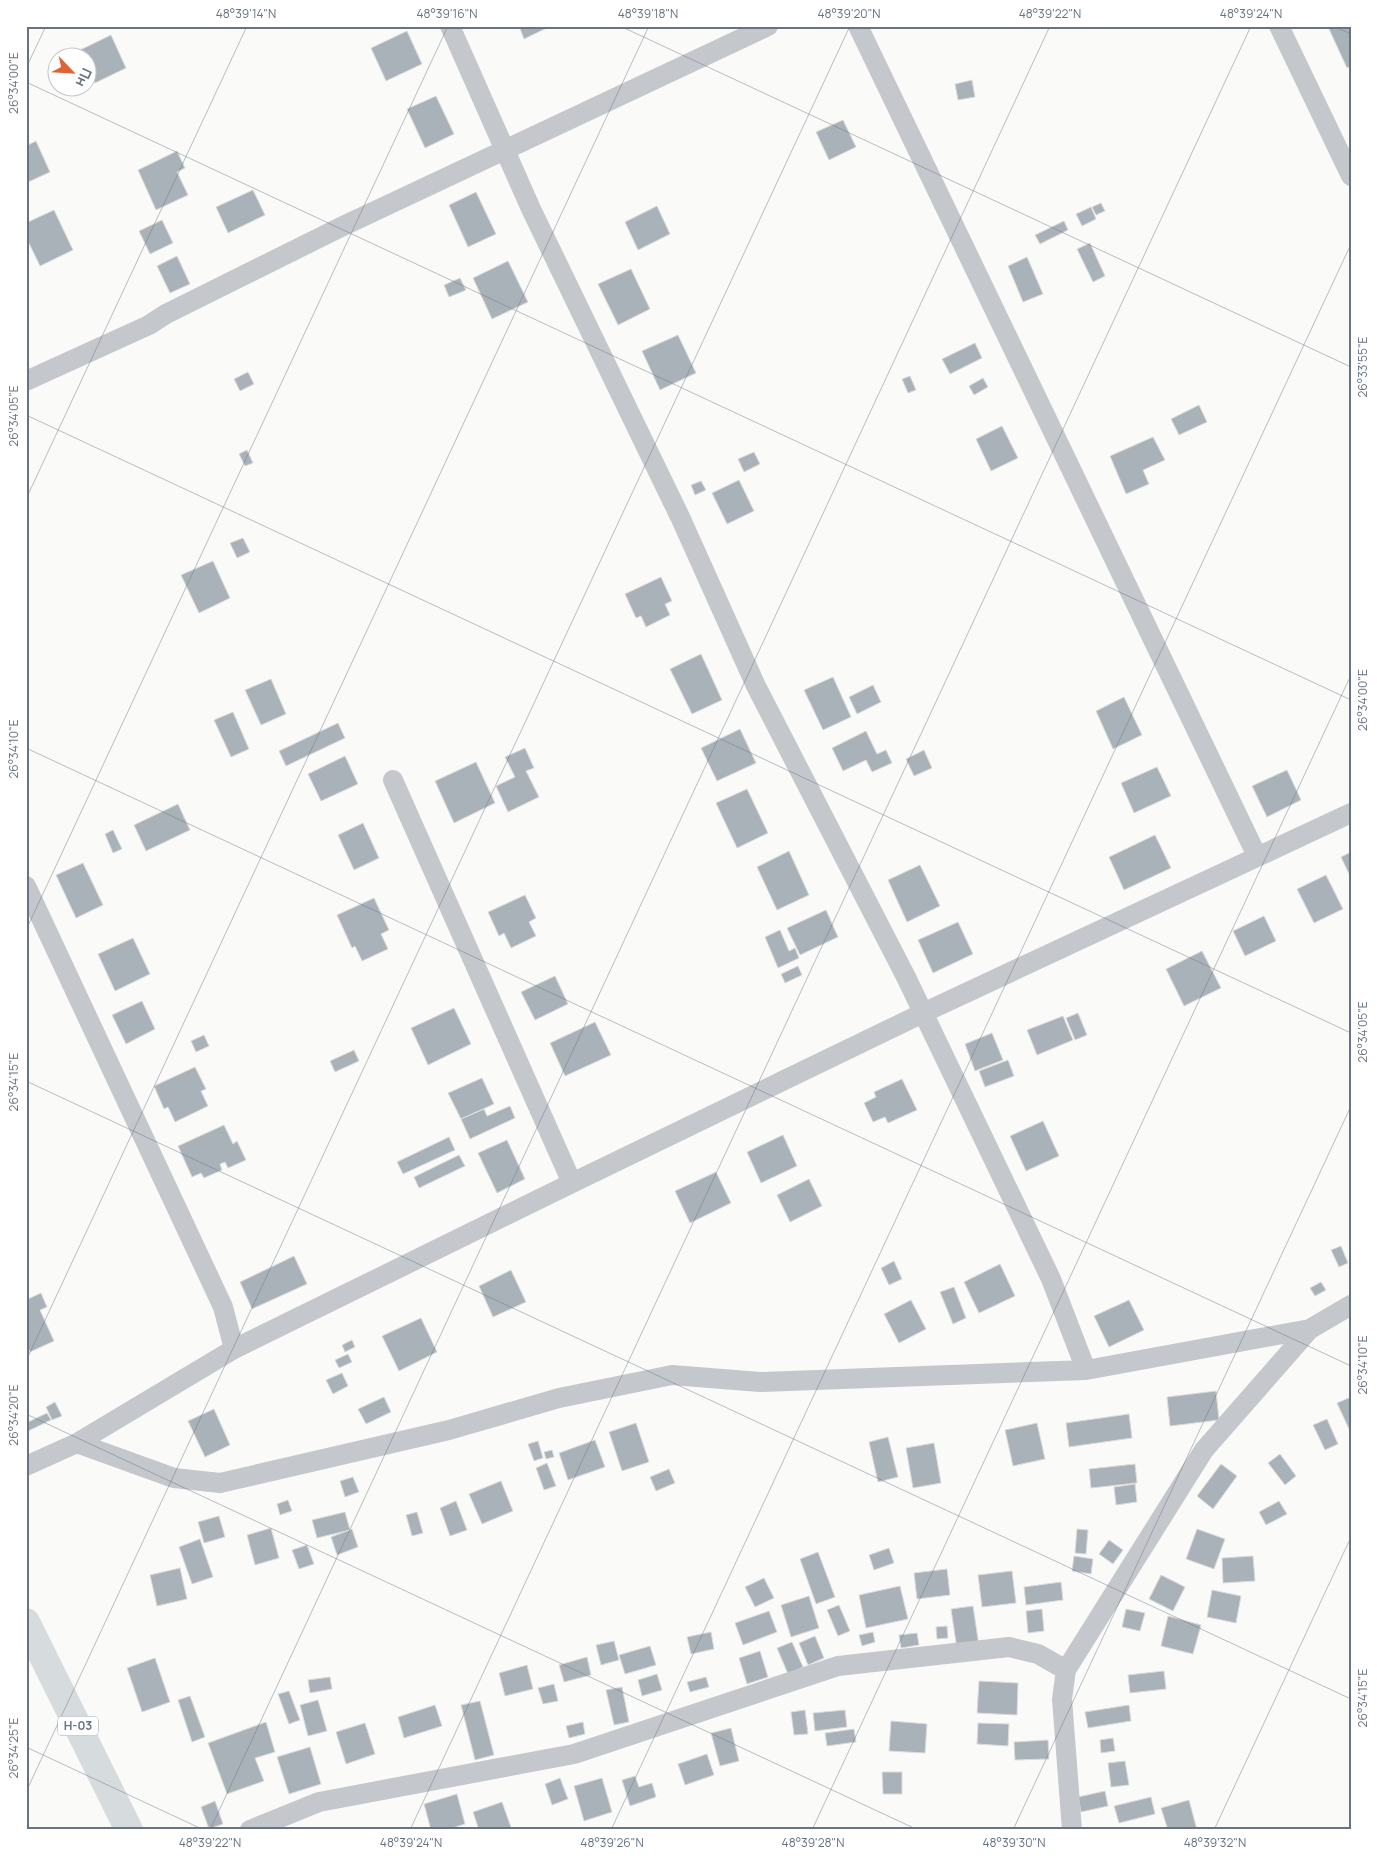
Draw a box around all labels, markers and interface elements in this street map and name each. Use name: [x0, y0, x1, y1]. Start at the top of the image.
text: 48°39'14"N: [216, 5, 276, 22]
text: 48°39'16"N: [416, 5, 478, 22]
text: 48°39'18"N: [618, 5, 678, 22]
text: 48°39'20"N: [817, 5, 881, 22]
text: 48°39'22"N: [1019, 5, 1081, 22]
text: 48°39'24"N: [1220, 5, 1282, 22]
north arrow: [48, 48, 98, 98]
text: 26°34'00"E: [5, 52, 22, 114]
text: Пн: [72, 65, 97, 90]
text: 26°33'55"E: [1354, 336, 1371, 397]
text: 26°34'05"E: [5, 385, 22, 447]
text: 26°34'00"E: [1354, 669, 1371, 731]
text: 26°34'10"E: [5, 719, 22, 779]
text: 26°34'05"E: [1354, 1001, 1371, 1063]
text: 26°34'15"E: [5, 1052, 22, 1111]
text: 26°34'10"E: [1354, 1335, 1371, 1395]
text: 26°34'20"E: [5, 1384, 22, 1446]
text: 26°34'15"E: [1354, 1668, 1371, 1727]
road number: Н-03: [58, 1716, 98, 1735]
text: 26°34'25"E: [5, 1717, 22, 1778]
text: 48°39'22"N: [179, 1834, 241, 1851]
text: 48°39'24"N: [380, 1834, 442, 1851]
text: 48°39'26"N: [580, 1834, 644, 1851]
text: 48°39'28"N: [782, 1834, 844, 1851]
text: 48°39'30"N: [983, 1834, 1045, 1851]
text: 48°39'32"N: [1184, 1834, 1246, 1851]

